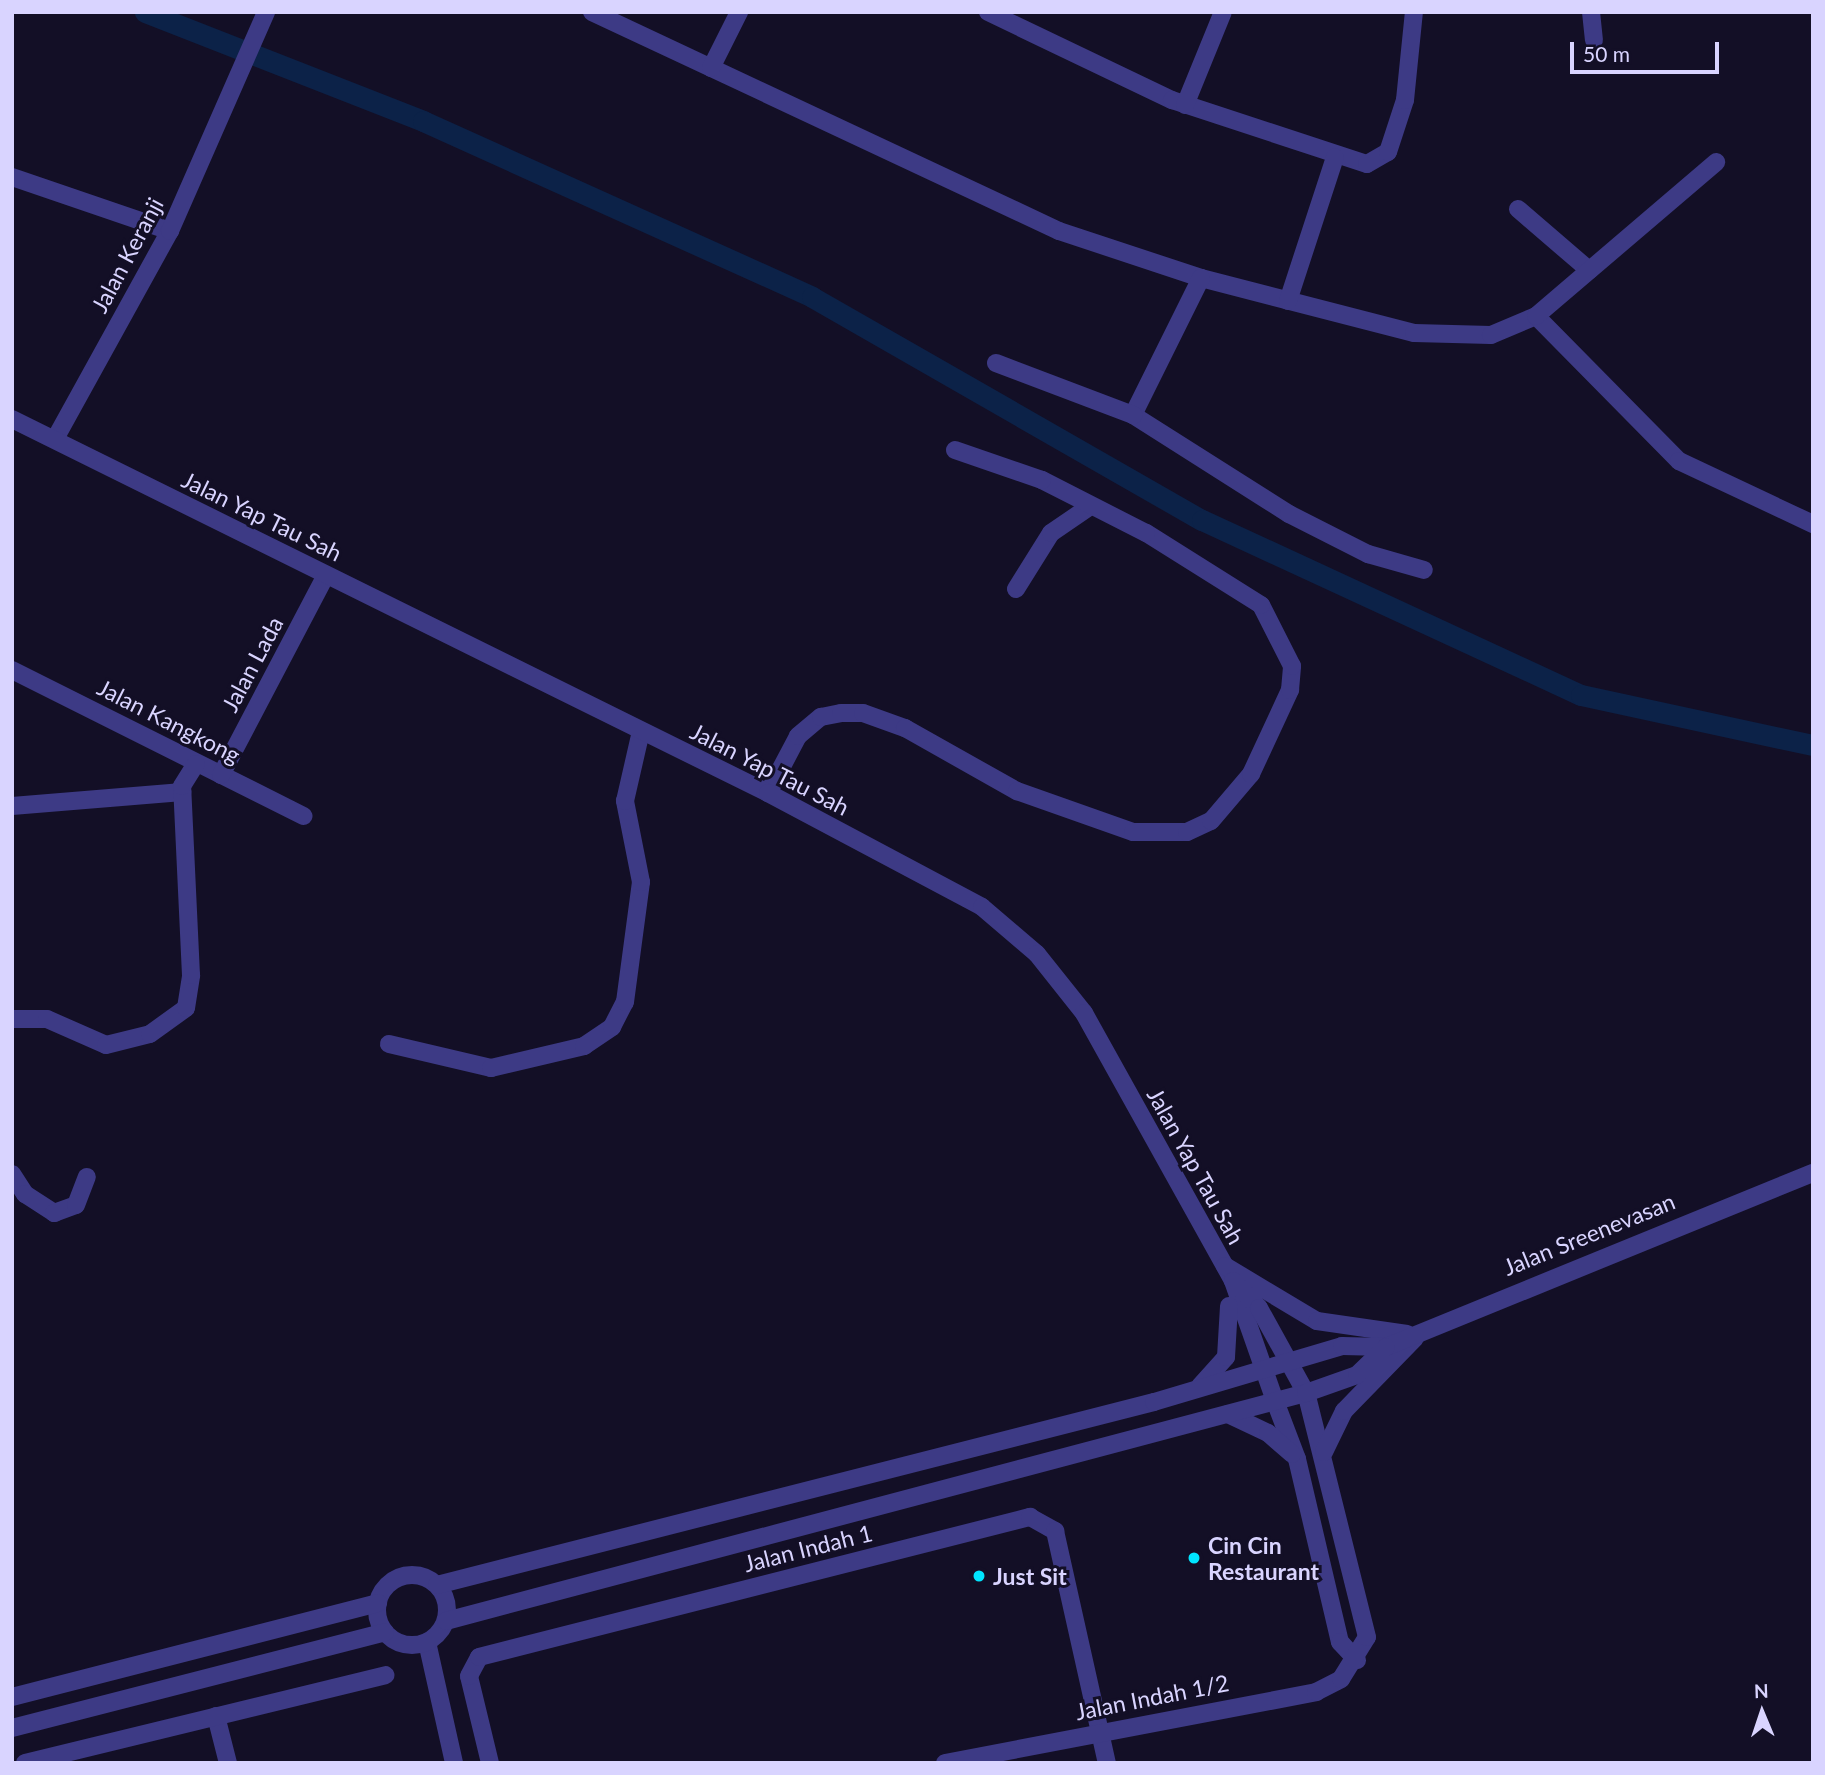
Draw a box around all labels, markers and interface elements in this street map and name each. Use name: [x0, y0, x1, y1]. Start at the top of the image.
scale bar: [1573, 28, 1722, 72]
text: 50 m: [1583, 41, 1630, 66]
street label: Jalan Keranji: [85, 193, 169, 317]
street label: Jalan Yap Tau Sah: [177, 465, 347, 567]
street label: Jalan Lada: [215, 612, 289, 716]
street label: Jalan Kangkong: [93, 673, 245, 769]
street label: Jalan Yap Tau Sah: [685, 717, 855, 821]
street label: Jalan Yap Tau Sah: [1141, 1082, 1251, 1250]
street label: Jalan Sreenevasan: [1499, 1187, 1679, 1281]
street label: Jalan Indah 1: [741, 1519, 875, 1577]
place label: Cin Cin Restaurant: [1208, 1531, 1319, 1585]
marker: Cin Cin Restaurant: [1186, 1550, 1202, 1566]
place label: Just Sit: [993, 1562, 1067, 1590]
marker: Just Sit: [971, 1568, 987, 1584]
street label: Jalan Indah 1/2: [1073, 1669, 1231, 1725]
north arrow: [1727, 1677, 1797, 1747]
text: N: [1754, 1679, 1769, 1702]

